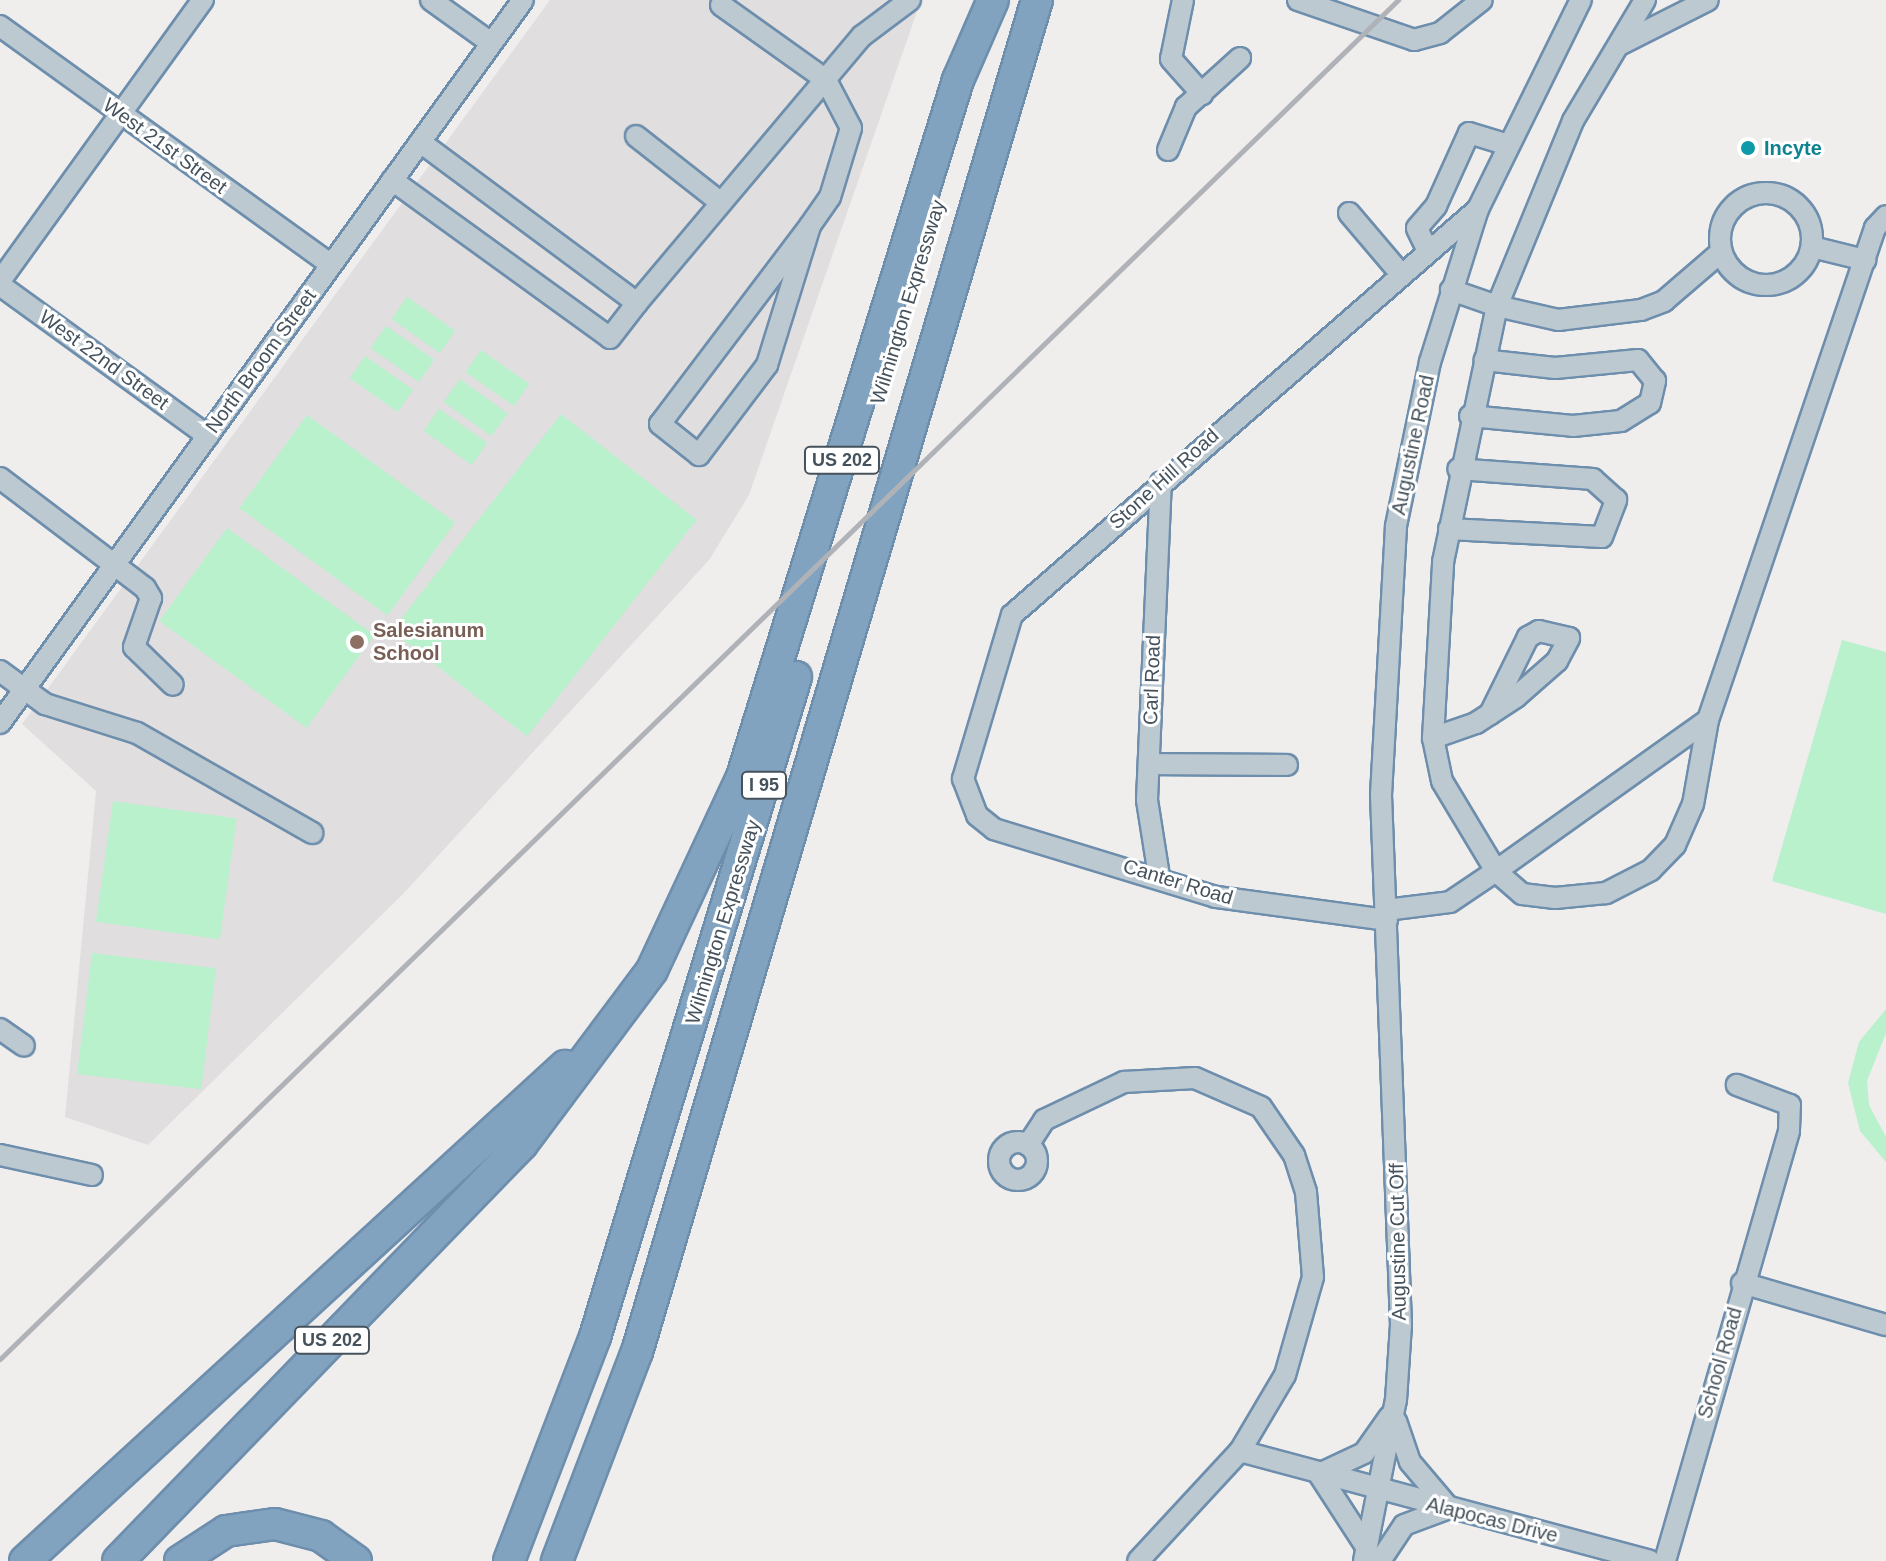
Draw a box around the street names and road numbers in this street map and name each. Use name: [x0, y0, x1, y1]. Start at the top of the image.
street label: West 21st Street: [98, 93, 232, 199]
street label: Wilmington Expressway: [865, 197, 951, 407]
street label: North Broom Street: [201, 284, 321, 438]
street label: West 22nd Street: [35, 305, 173, 415]
street label: Augustine Road: [1386, 373, 1440, 517]
street label: Stone Hill Road: [1104, 424, 1224, 534]
road number: US 202: [802, 446, 882, 474]
street label: Carl Road: [1138, 635, 1166, 725]
road number: I 95: [740, 771, 788, 799]
street label: Wilmington Expressway: [680, 817, 766, 1027]
street label: Canter Road: [1120, 854, 1236, 910]
street label: Augustine Cut Off: [1385, 1163, 1411, 1321]
street label: School Road: [1693, 1305, 1747, 1421]
road number: US 202: [292, 1326, 372, 1354]
street label: Alapocas Drive: [1424, 1492, 1560, 1548]

